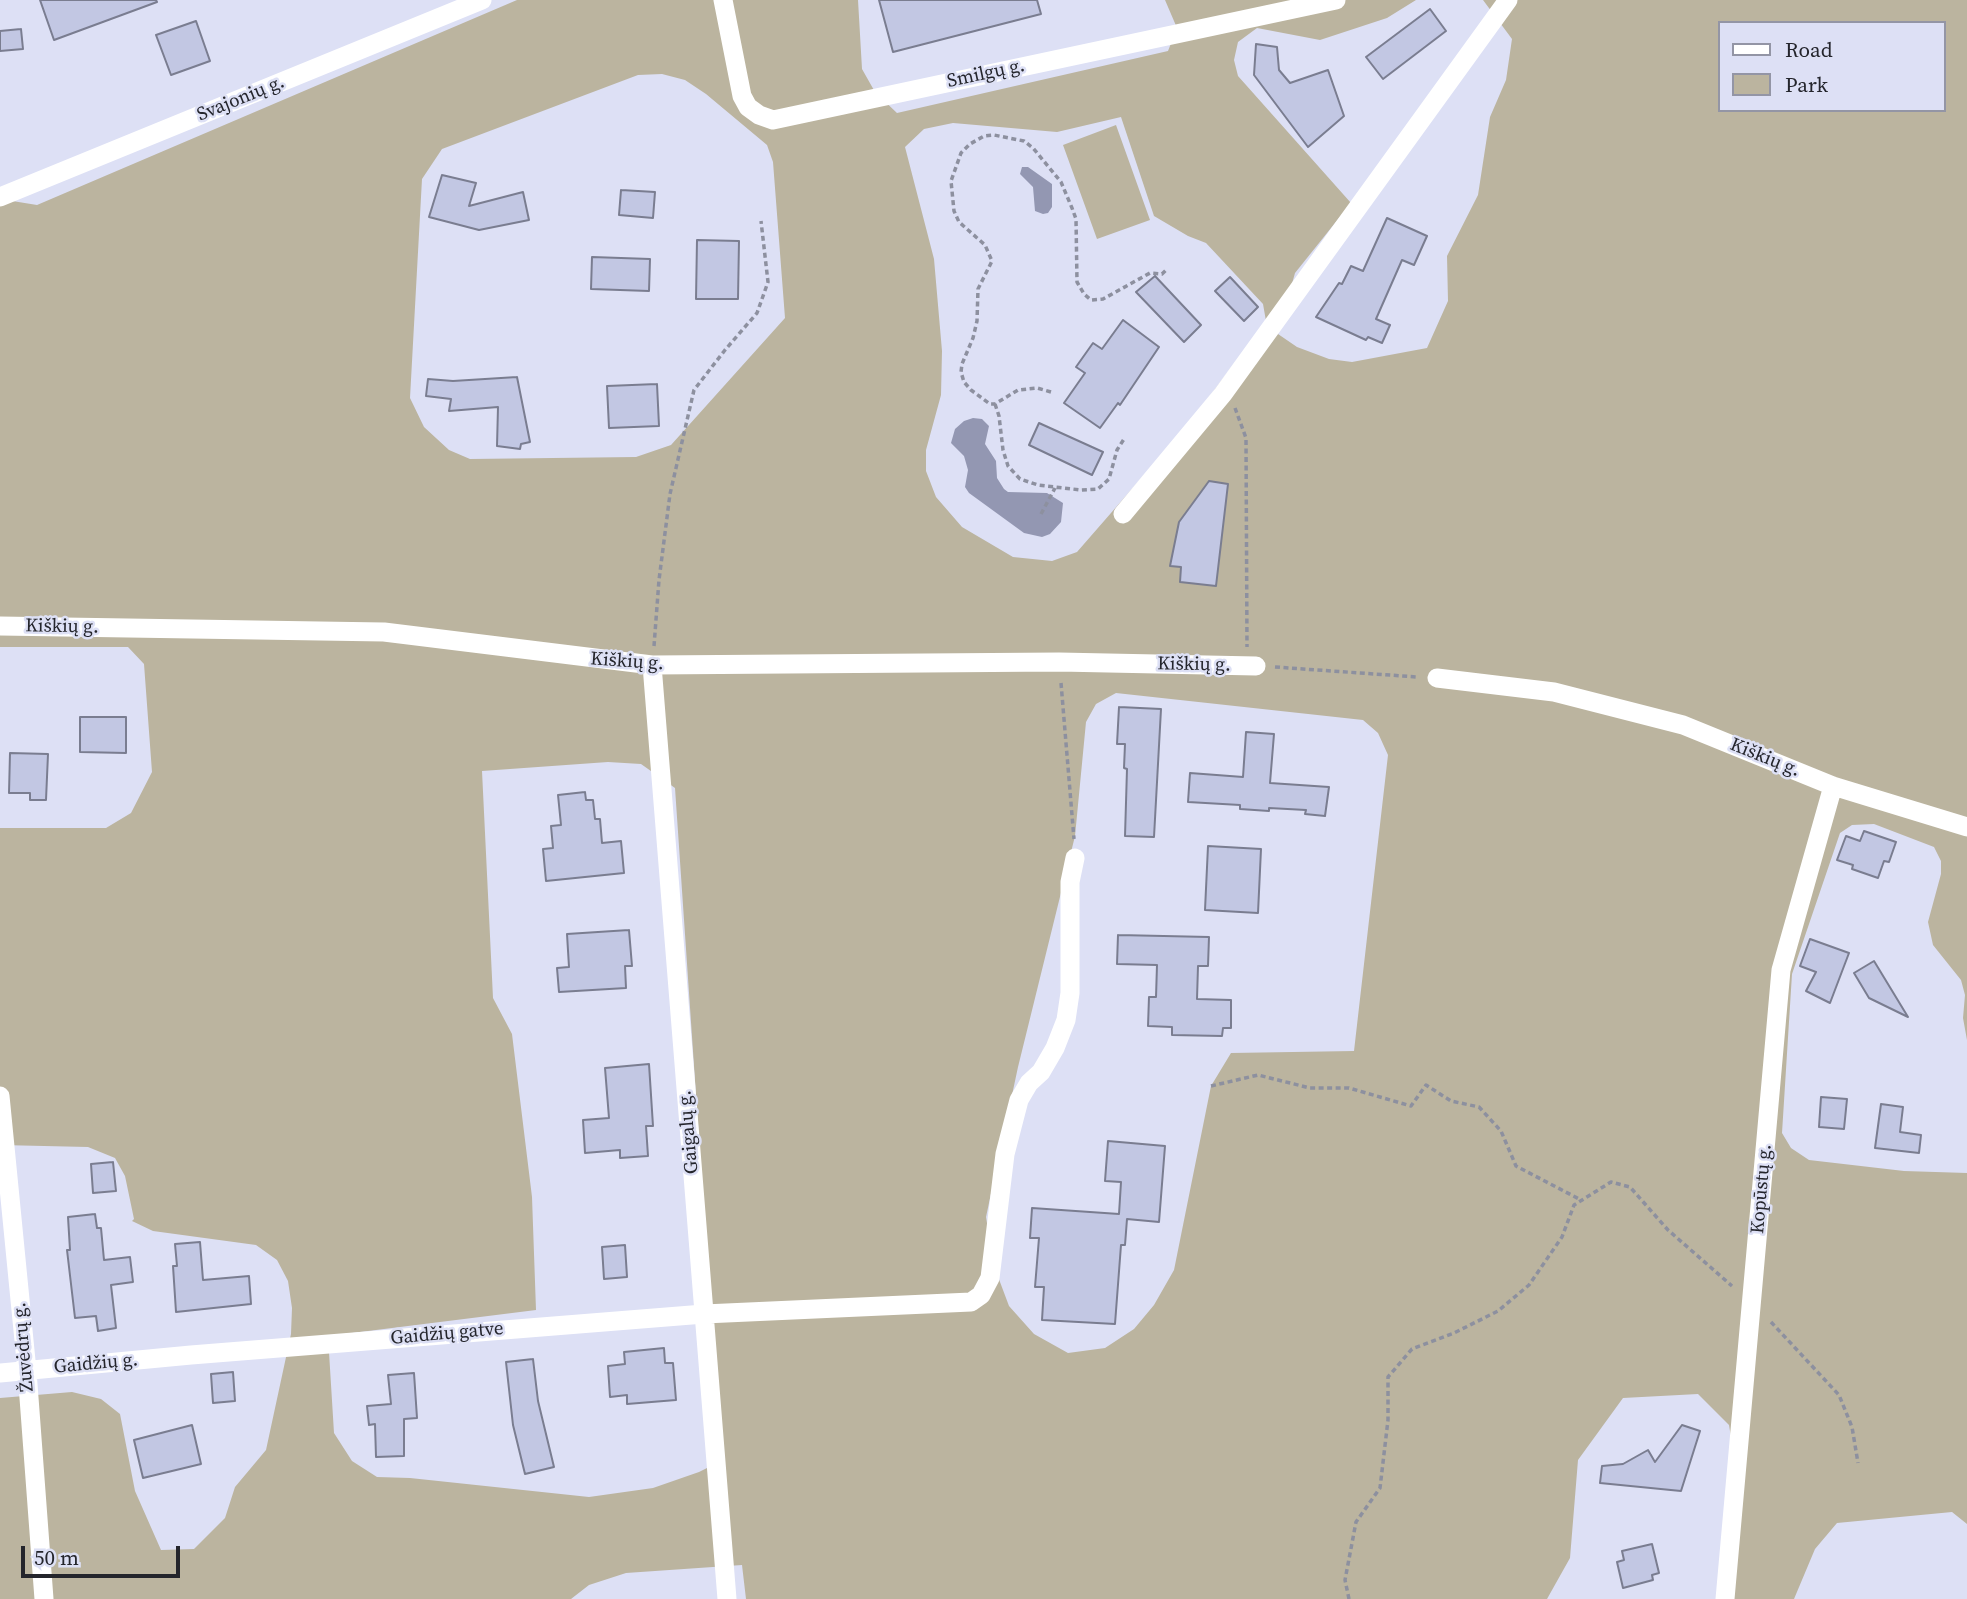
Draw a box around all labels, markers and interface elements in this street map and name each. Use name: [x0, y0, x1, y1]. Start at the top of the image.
legend: [1718, 21, 1946, 112]
text: Road: [1785, 35, 1833, 64]
street label: Smilgų g.: [945, 55, 1027, 93]
text: Park: [1785, 70, 1828, 99]
street label: Svajonių g.: [194, 71, 288, 127]
street label: Kiškių g.: [25, 615, 99, 639]
street label: Kiškių g.: [590, 648, 664, 676]
street label: Kiškių g.: [1157, 653, 1231, 677]
street label: Kiškių g.: [1727, 734, 1803, 782]
street label: Gaigalų g.: [674, 1089, 704, 1175]
street label: Kopūstų g.: [1747, 1143, 1777, 1235]
street label: Žuvėdrų g.: [9, 1301, 39, 1393]
street label: Gaidžių gatve: [390, 1318, 504, 1350]
street label: Gaidžių g.: [53, 1349, 139, 1379]
scale bar: [24, 1532, 184, 1576]
text: 50 m: [34, 1543, 79, 1572]

